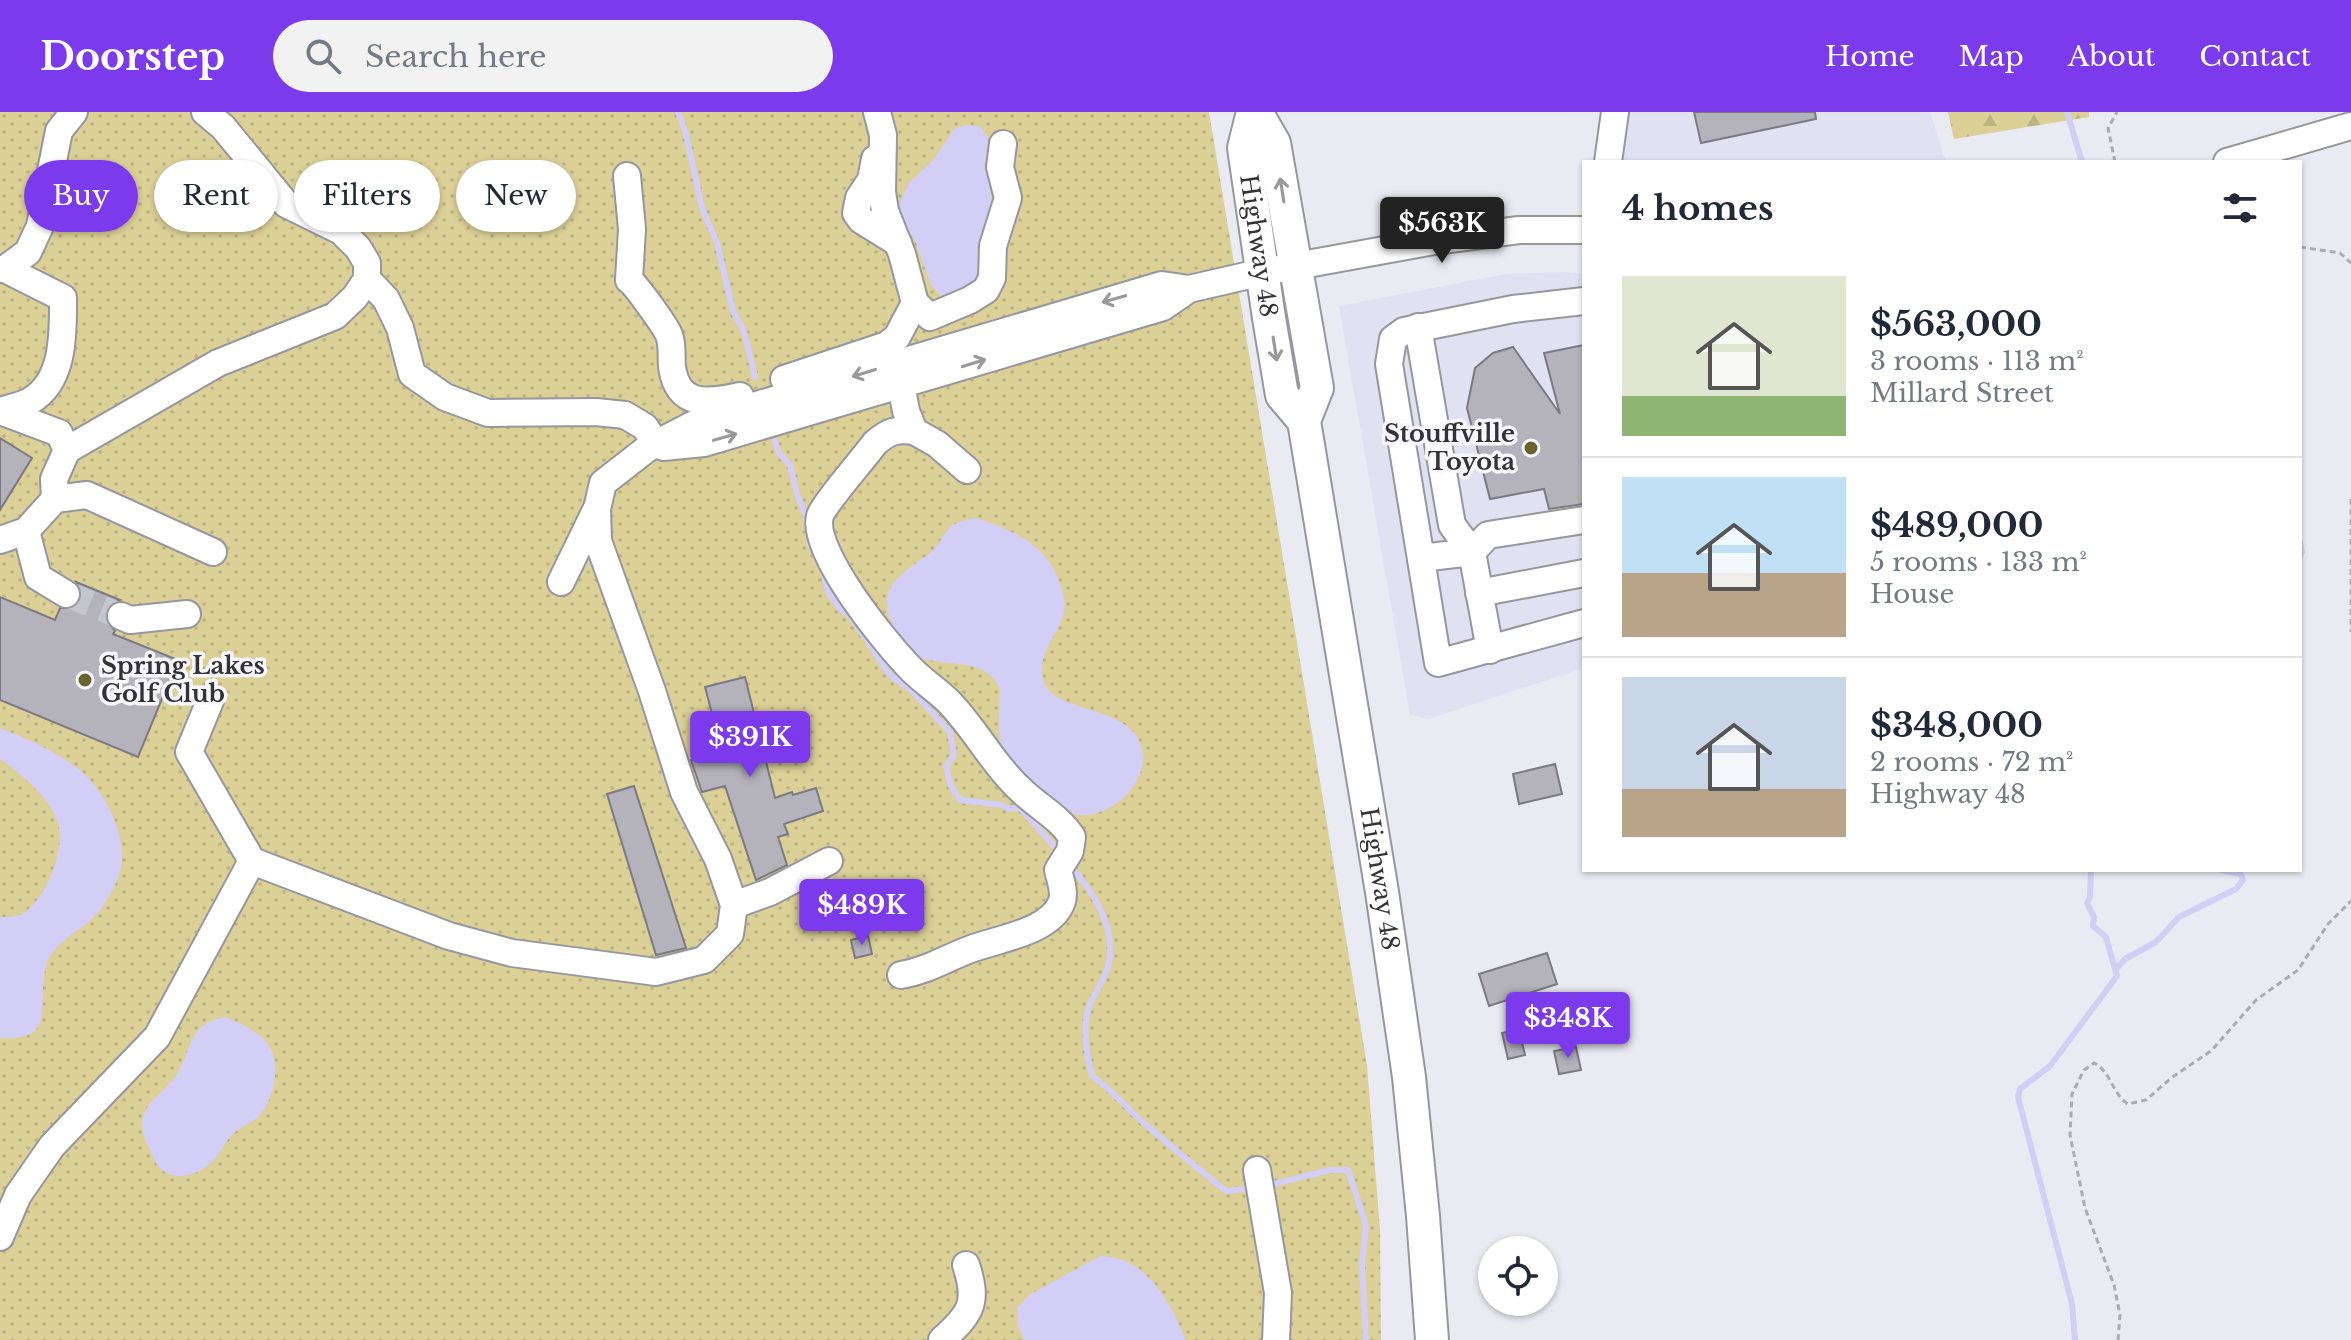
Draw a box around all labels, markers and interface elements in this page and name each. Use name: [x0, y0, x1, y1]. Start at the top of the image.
search box: [273, 20, 833, 92]
text: Doorstep: [40, 33, 225, 80]
icon: search: [301, 34, 345, 78]
text: Search here: [365, 38, 546, 75]
text: Home: [1825, 39, 1915, 74]
text: Map: [1959, 39, 2024, 74]
text: About: [2068, 39, 2155, 74]
text: Contact: [2199, 39, 2311, 74]
chip: Buy: [24, 160, 138, 232]
chip: Rent: [154, 160, 278, 232]
chip: Filters: [294, 160, 440, 232]
chip: New: [456, 160, 576, 232]
street label: Highway 48: [1234, 172, 1284, 319]
one-way arrow: [1274, 178, 1289, 203]
icon: filters: [2218, 186, 2262, 230]
text: 4 homes: [1622, 187, 1774, 229]
pin: $563K: [1386, 197, 1498, 265]
text: $563K: [1398, 207, 1486, 239]
one-way arrow: [1101, 292, 1127, 307]
text: $563,000: [1870, 303, 2042, 345]
icon: home: [1686, 308, 1782, 404]
one-way arrow: [1268, 336, 1283, 361]
text: 3 rooms · 113 m²: [1870, 345, 2084, 377]
one-way arrow: [960, 355, 986, 370]
one-way arrow: [852, 366, 878, 381]
text: Millard Street: [1870, 377, 2054, 409]
place label: Stouffville Toyota: [1384, 419, 1515, 476]
one-way arrow: [711, 429, 737, 444]
marker: Stouffville Toyota: [1522, 439, 1540, 457]
text: $489,000: [1870, 504, 2043, 546]
icon: home: [1686, 509, 1782, 605]
text: 5 rooms · 133 m²: [1870, 546, 2087, 578]
text: House: [1870, 578, 1954, 610]
place label: Spring Lakes Golf Club: [101, 651, 265, 708]
marker: Spring Lakes Golf Club: [76, 671, 94, 689]
text: $348,000: [1870, 704, 2043, 746]
icon: home: [1686, 709, 1782, 805]
pin: $391K: [694, 711, 806, 779]
text: $391K: [708, 721, 792, 753]
text: 2 rooms · 72 m²: [1870, 746, 2073, 778]
text: Highway 48: [1870, 778, 2026, 810]
street label: Highway 48: [1354, 805, 1405, 952]
pin: $489K: [806, 879, 918, 947]
text: $489K: [817, 889, 907, 921]
pin: $348K: [1512, 992, 1624, 1060]
text: $348K: [1524, 1002, 1612, 1034]
map controls: [1478, 1236, 1558, 1316]
button: locate: [1478, 1236, 1558, 1316]

